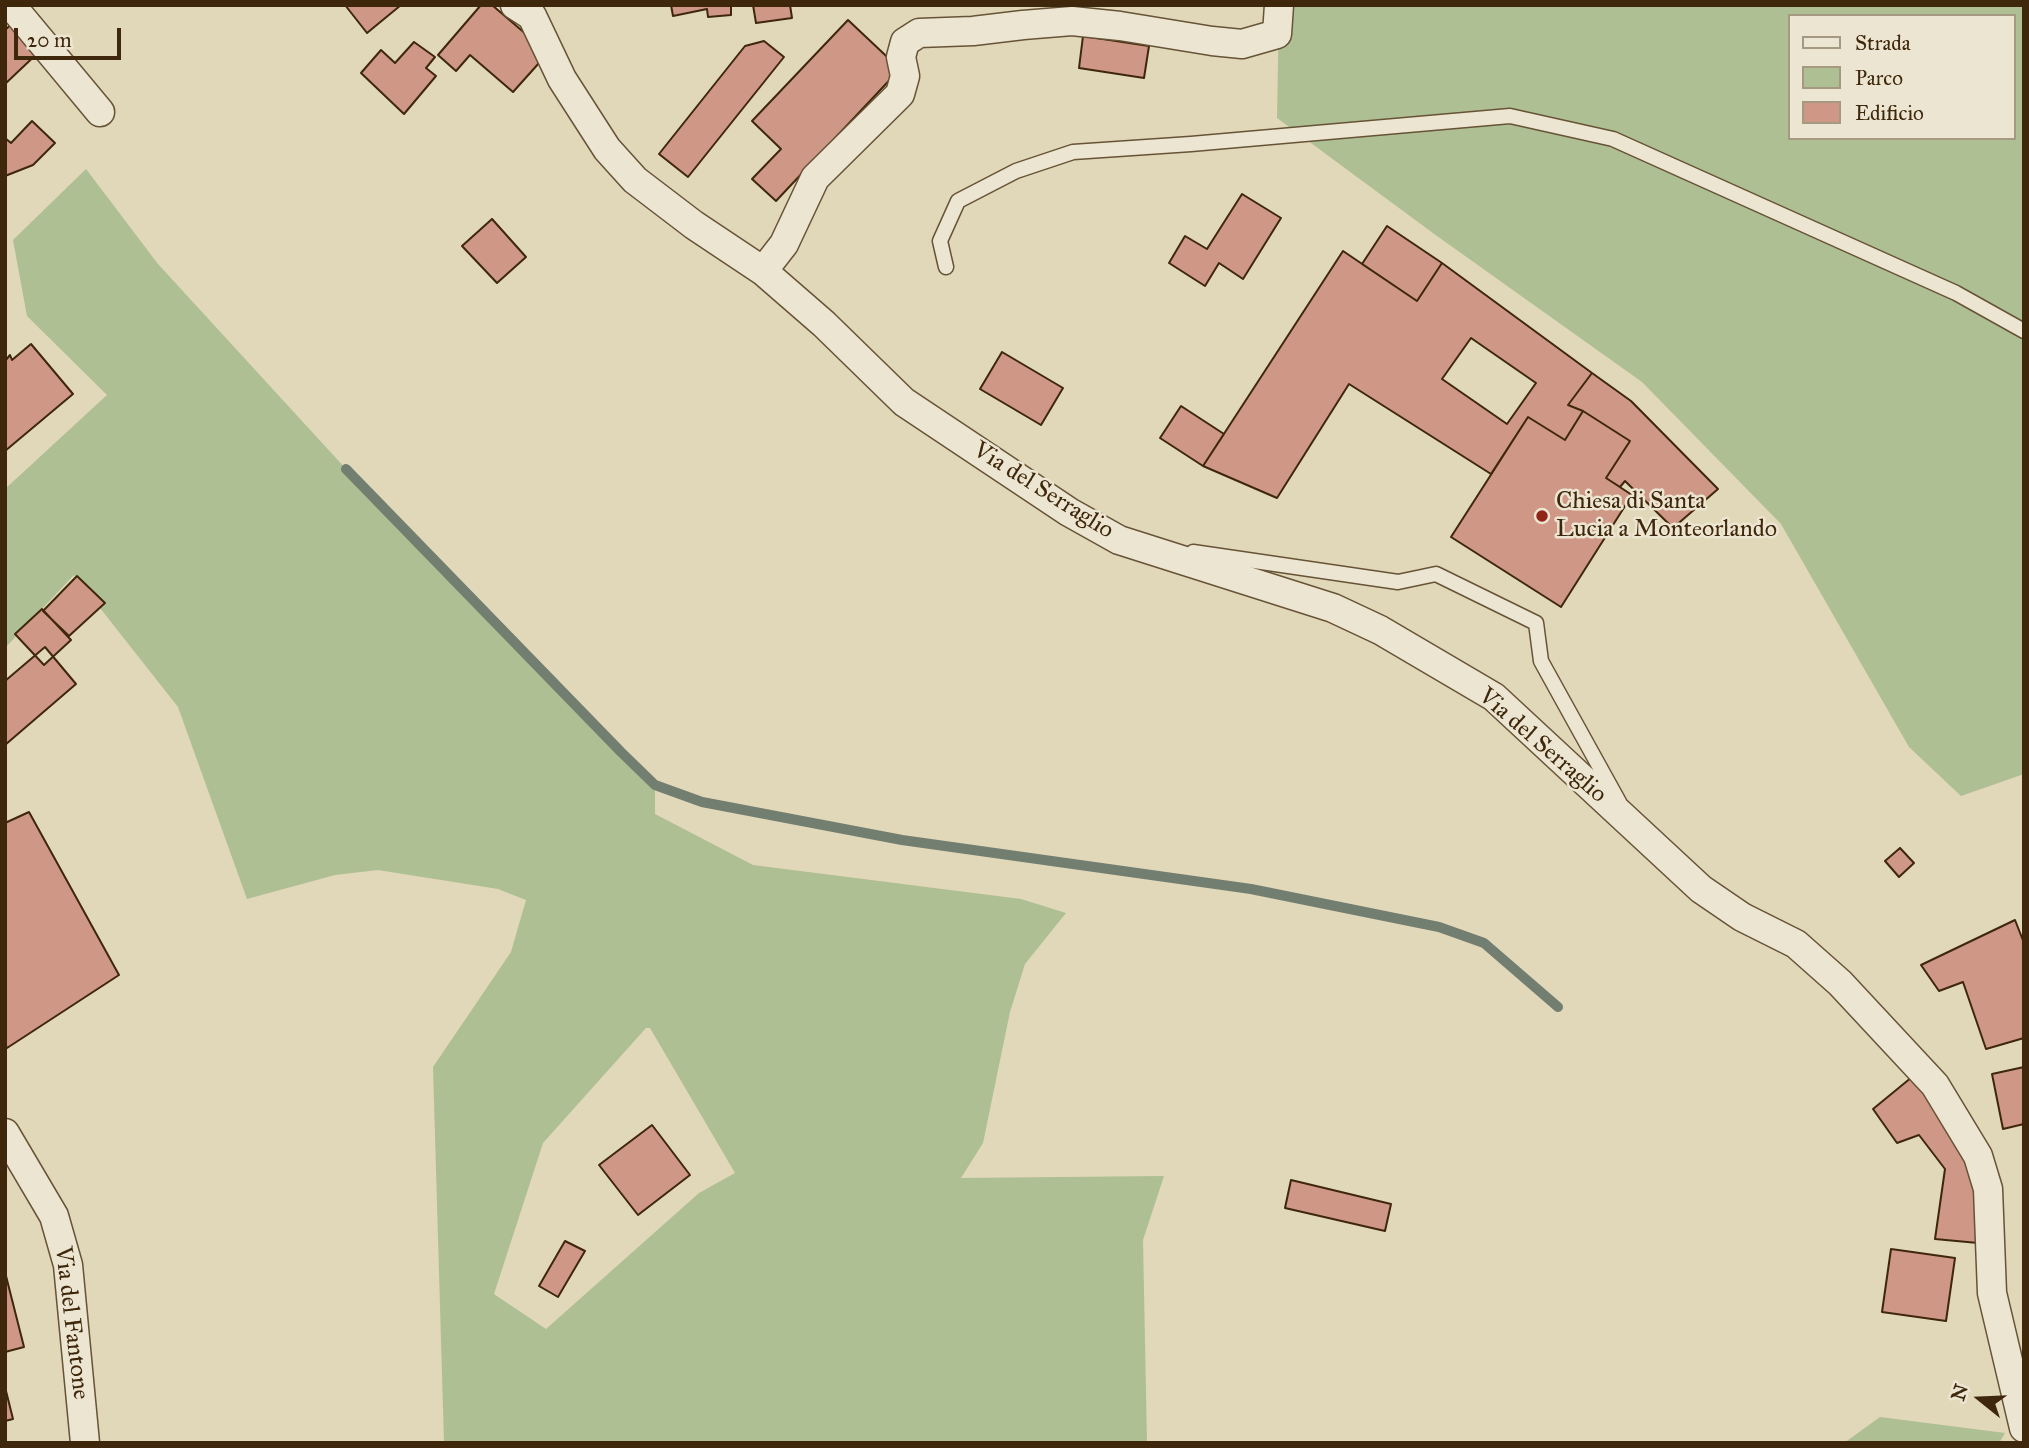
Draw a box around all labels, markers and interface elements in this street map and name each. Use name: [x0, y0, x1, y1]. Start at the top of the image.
scale bar: [18, 14, 124, 58]
legend: [1787, 14, 2015, 140]
text: 20 m: [27, 27, 72, 53]
text: Strada: [1855, 30, 1911, 56]
text: Parco: [1855, 65, 1903, 91]
text: Edificio: [1855, 100, 1924, 126]
street label: Via del Serraglio: [967, 436, 1119, 546]
place label: Chiesa di Santa Lucia a Monteorlando: [1556, 488, 1777, 544]
marker: Chiesa di Santa Lucia a Monteorlando: [1534, 508, 1550, 524]
street label: Via del Serraglio: [1472, 682, 1612, 810]
street label: Via del Fantone: [47, 1245, 95, 1401]
north arrow: [1945, 1364, 2015, 1434]
text: N: [1946, 1381, 1973, 1404]

